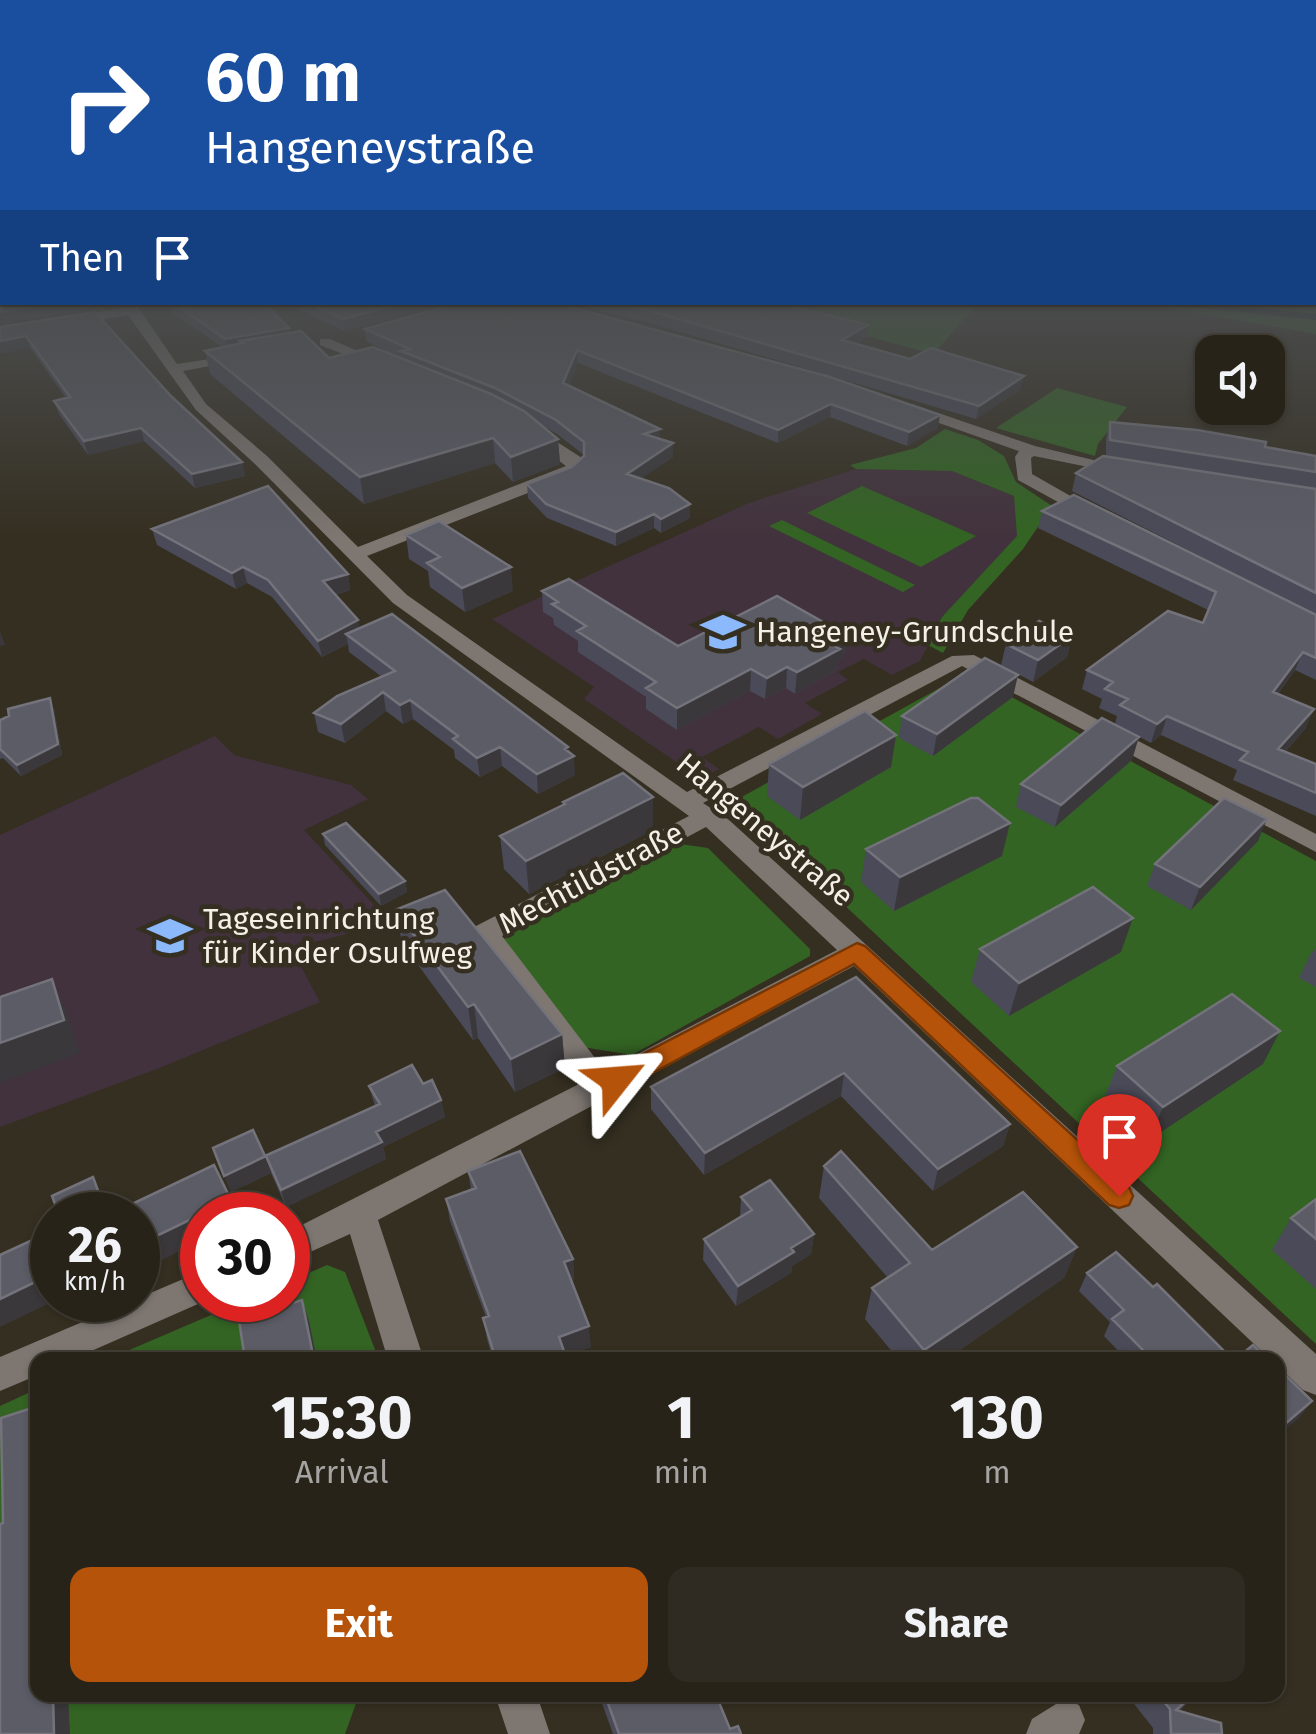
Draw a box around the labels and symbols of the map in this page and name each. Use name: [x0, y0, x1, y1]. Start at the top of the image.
school or university icon: Hangeney-Grundschule: [699, 608, 747, 656]
place label: Hangeney-Grundschule: [756, 614, 1074, 650]
street label: Hangeneystraße: [669, 746, 861, 914]
street label: Mechtildstraße: [493, 814, 689, 942]
place label: Tageseinrichtung für Kinder Osulfweg: [203, 901, 472, 971]
school or university icon: Tageseinrichtung für Kinder Osulfweg: [146, 912, 194, 960]
position arrow: [564, 1028, 668, 1132]
pin: [1077, 1094, 1162, 1197]
speed limit sign: 30: [180, 1192, 310, 1322]

